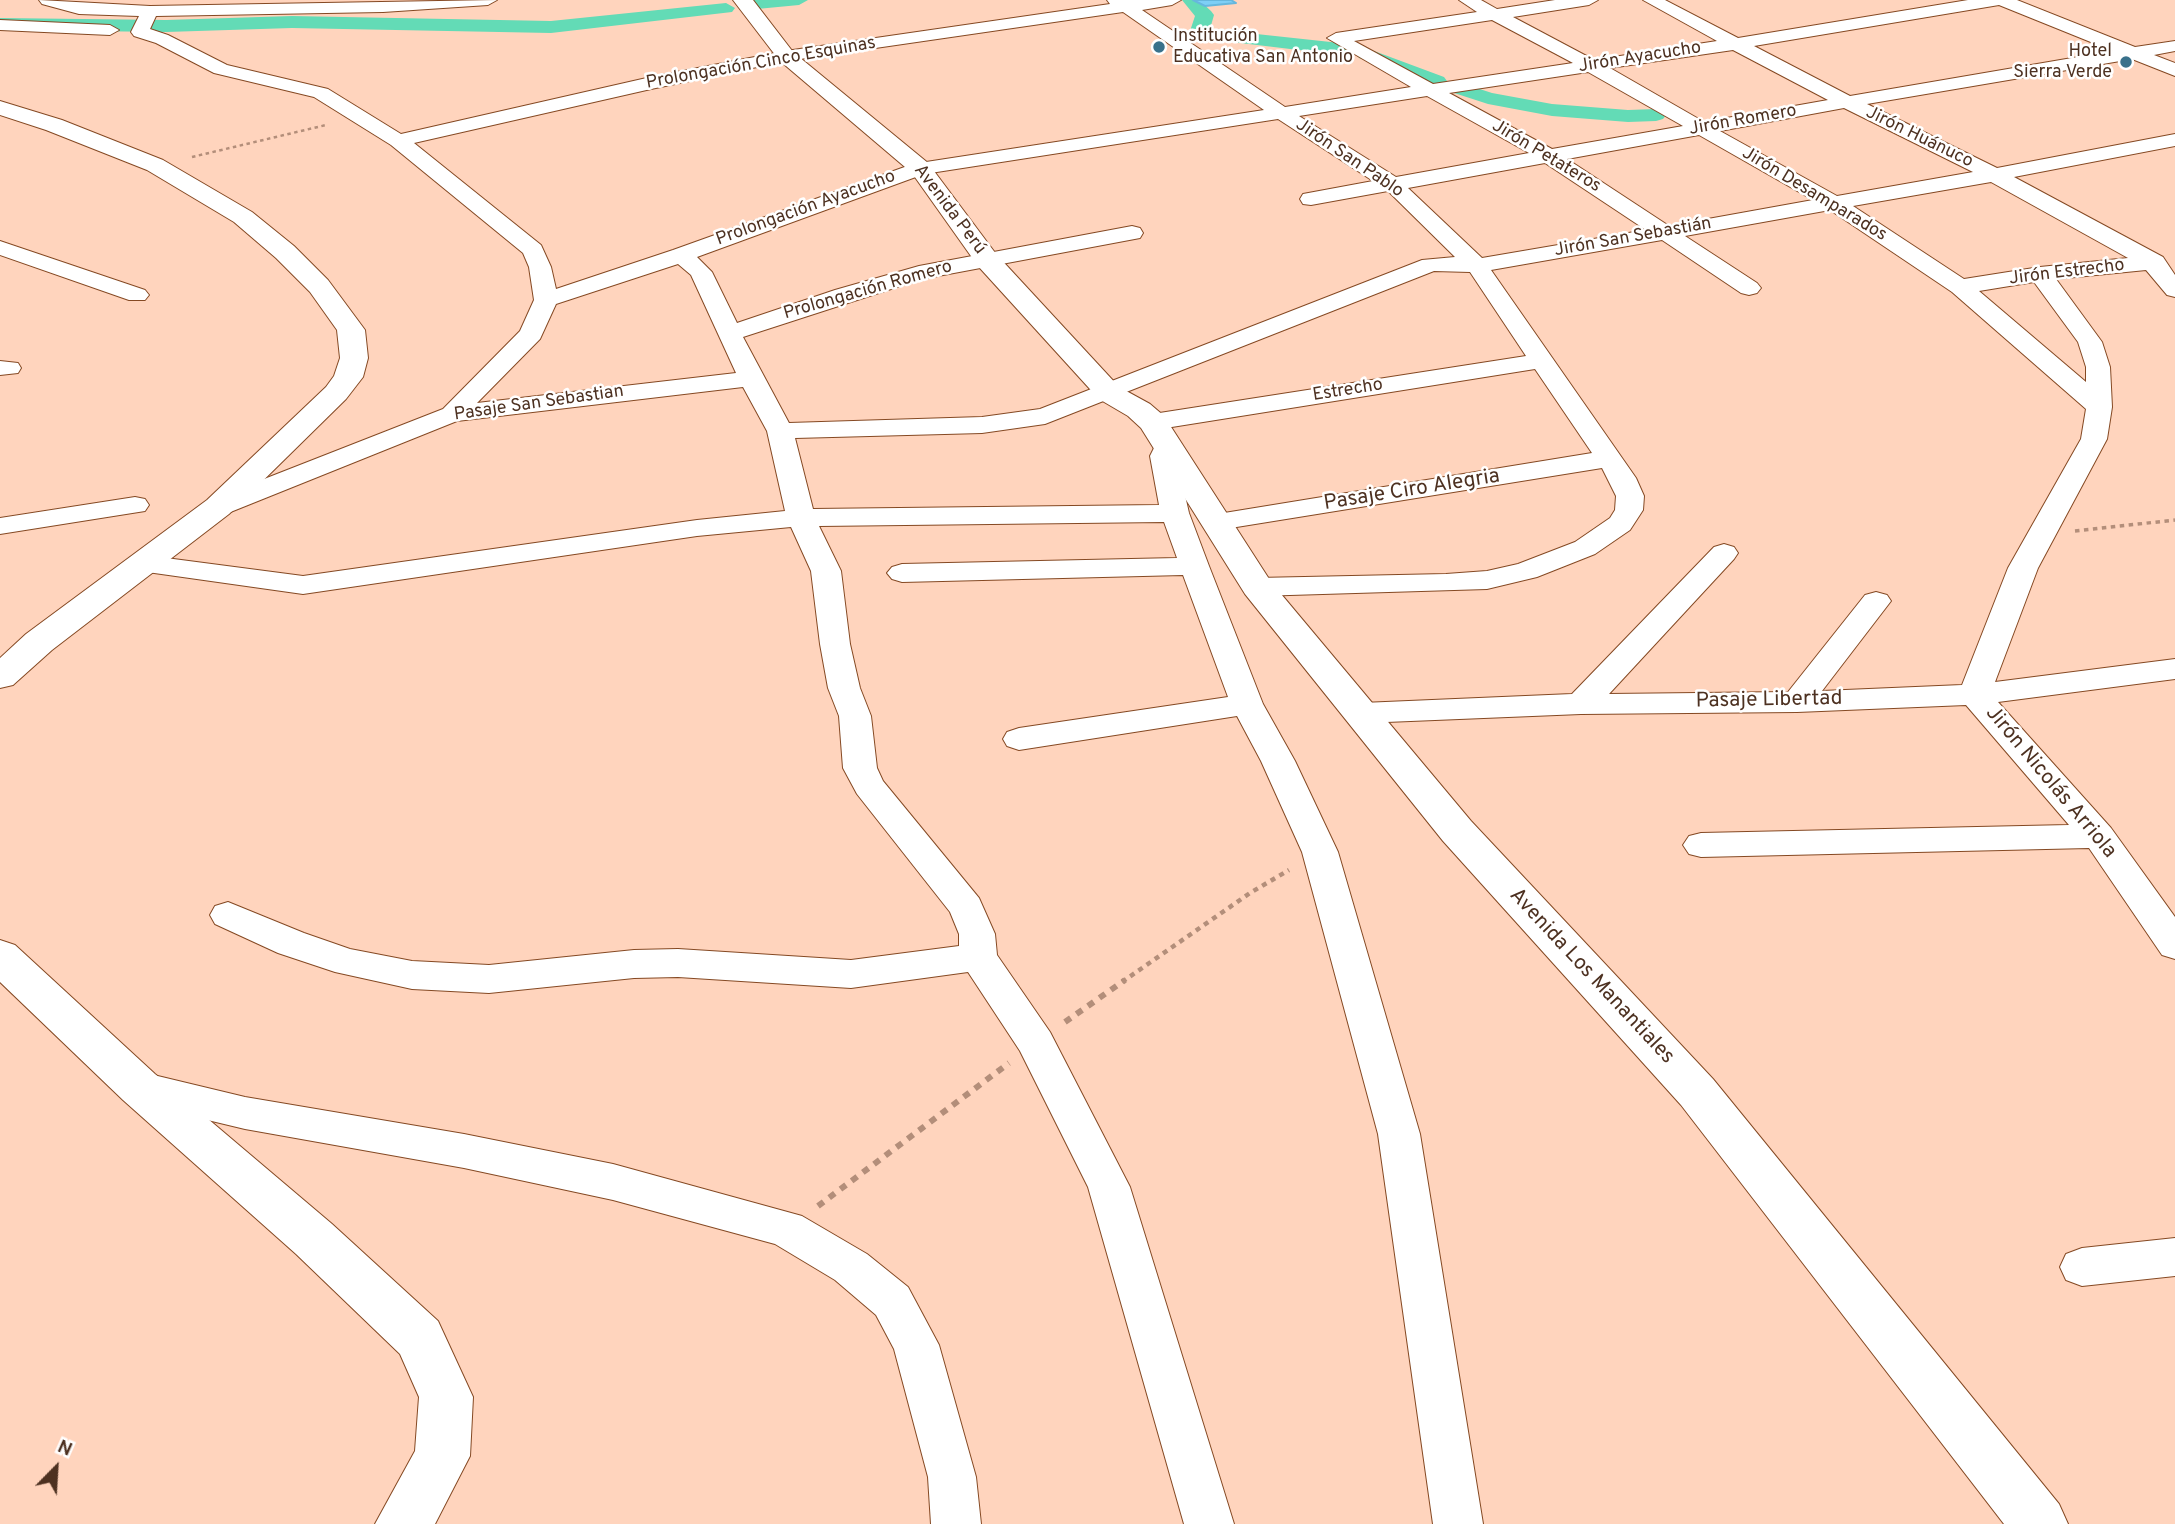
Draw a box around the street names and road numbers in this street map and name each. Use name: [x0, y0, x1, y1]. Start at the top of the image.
street label: Prolongación Cinco Esquinas: [645, 33, 877, 95]
street label: Jirón Ayacucho: [1577, 38, 1703, 78]
street label: Jirón Romero: [1688, 101, 1798, 141]
street label: Jirón Huánuco: [1862, 103, 1976, 173]
street label: Jirón San Pablo: [1291, 115, 1407, 203]
street label: Jirón Petateros: [1488, 116, 1604, 198]
street label: Jirón Desamparados: [1738, 143, 1890, 247]
street label: Avenida Perú: [908, 161, 990, 259]
street label: Prolongación Ayacucho: [713, 166, 899, 252]
street label: Jirón San Sebastián: [1553, 214, 1713, 262]
street label: Jirón Estrecho: [2008, 255, 2126, 291]
street label: Prolongación Romero: [781, 257, 955, 325]
street label: Estrecho: [1311, 375, 1385, 407]
street label: Pasaje San Sebastian: [453, 381, 625, 427]
street label: Pasaje Ciro Alegria: [1322, 465, 1502, 517]
street label: Pasaje Libertad: [1695, 687, 1843, 715]
street label: Jirón Nicolás Arriola: [1979, 702, 2121, 864]
street label: Avenida Los Manantiales: [1503, 884, 1679, 1070]

